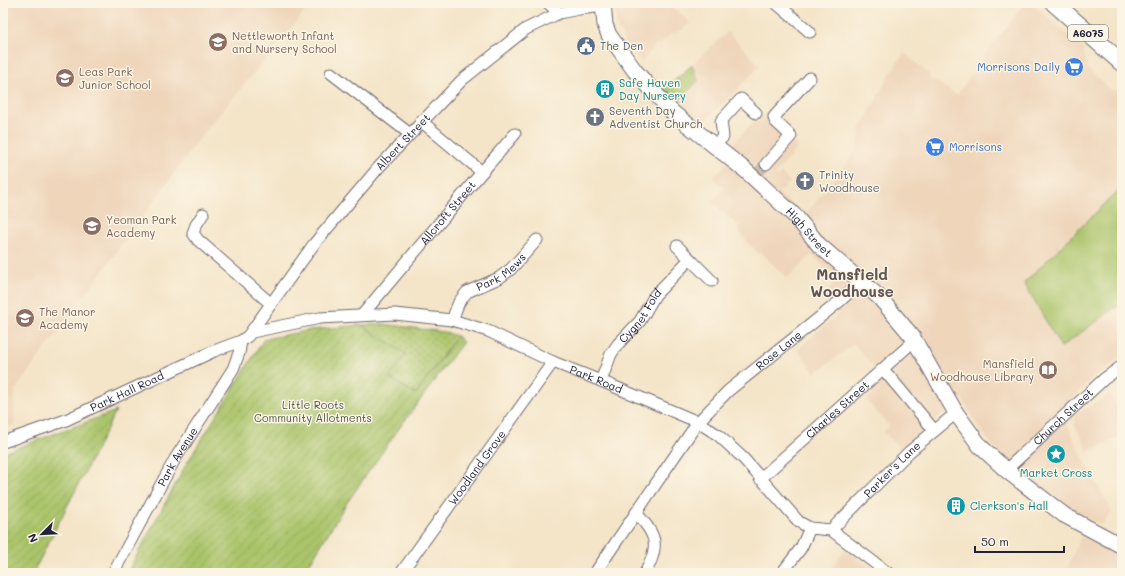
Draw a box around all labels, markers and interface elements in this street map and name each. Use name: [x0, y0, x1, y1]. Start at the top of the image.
road number: A6075: [1068, 25, 1108, 41]
place label: Nettleworth Infant and Nursery School: [232, 28, 337, 56]
school or university icon: Nettleworth Infant and Nursery School: [207, 31, 229, 53]
public building icon: The Den: [575, 35, 597, 57]
place label: The Den: [600, 38, 643, 53]
supermarket icon: Morrisons Daily: [1063, 56, 1085, 78]
place label: Morrisons Daily: [977, 59, 1060, 74]
place label: Leas Park Junior School: [79, 64, 151, 92]
school or university icon: Leas Park Junior School: [54, 67, 76, 89]
place label: Safe Haven Day Nursery: [619, 75, 686, 103]
building icon: Safe Haven Day Nursery: [594, 78, 616, 100]
place label: Seventh Day Adventist Church: [609, 103, 703, 131]
church icon: Seventh Day Adventist Church: [584, 106, 606, 128]
street label: Albert Street: [372, 110, 433, 173]
supermarket icon: Morrisons: [924, 136, 946, 158]
place label: Morrisons: [949, 139, 1002, 154]
place label: Trinity Woodhouse: [819, 167, 880, 195]
church icon: Trinity Woodhouse: [794, 170, 816, 192]
street label: Allcroft Street: [416, 177, 479, 248]
street label: High Street: [783, 203, 836, 260]
place label: Yeoman Park Academy: [106, 212, 177, 240]
school or university icon: Yeoman Park Academy: [81, 215, 103, 237]
street label: Park Mews: [474, 250, 529, 294]
district label: Mansfield Woodhouse: [810, 264, 894, 301]
street label: Cygnet Fold: [615, 285, 664, 346]
place label: The Manor Academy: [39, 304, 95, 332]
school or university icon: The Manor Academy: [14, 307, 36, 329]
street label: Rose Lane: [752, 327, 805, 373]
place label: Mansfield Woodhouse Library: [930, 356, 1034, 384]
library icon: Mansfield Woodhouse Library: [1037, 359, 1059, 381]
street label: Park Road: [568, 361, 625, 396]
street label: Park Hall Road: [87, 367, 166, 415]
street label: Charles Street: [802, 377, 872, 441]
street label: Church Street: [1030, 385, 1096, 448]
park label: Little Roots Community Allotments: [254, 397, 372, 425]
street label: Park Avenue: [154, 424, 201, 489]
street label: Woodland Grove: [445, 427, 509, 508]
street label: Parker's Lane: [860, 438, 923, 500]
place icon: Market Cross: [1045, 443, 1067, 465]
place label: Market Cross: [1020, 465, 1092, 480]
building icon: Clerkson's Hall: [945, 495, 967, 517]
place label: Clerkson's Hall: [970, 498, 1048, 513]
north arrow: [22, 514, 62, 554]
scale bar: [975, 528, 1064, 554]
text: N: [24, 531, 41, 545]
text: 50 m: [981, 533, 1009, 549]

